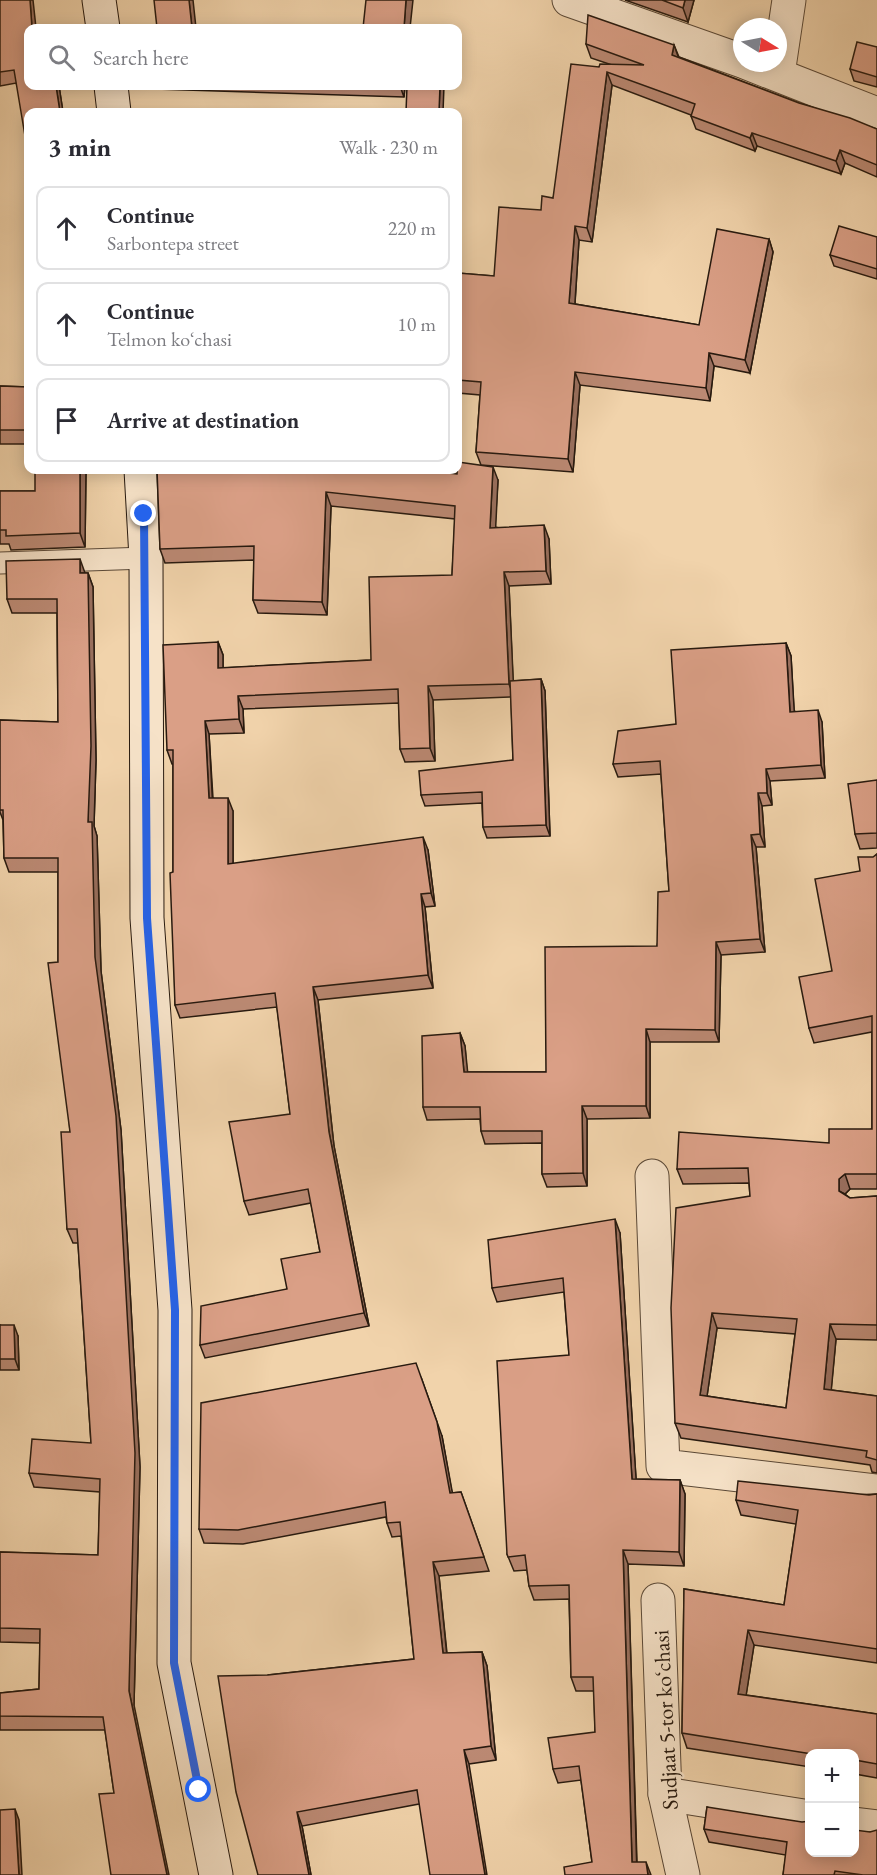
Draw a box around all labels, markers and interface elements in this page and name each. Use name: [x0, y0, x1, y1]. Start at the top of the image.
north arrow: [733, 18, 787, 72]
search box: [24, 24, 462, 90]
icon: search: [45, 41, 78, 74]
text: Search here: [93, 43, 188, 72]
text: 3 min: [48, 130, 111, 164]
text: Walk · 230 m: [339, 134, 438, 160]
text: Continue: [107, 201, 194, 230]
icon: ahead: [50, 212, 83, 245]
text: 220 m: [388, 215, 436, 241]
text: Sarbontepa street: [107, 230, 239, 256]
text: Continue: [107, 297, 194, 326]
icon: ahead: [50, 308, 83, 341]
text: 10 m: [397, 311, 436, 337]
text: Telmon koʻchasi: [107, 326, 232, 352]
icon: arrive: [50, 404, 83, 437]
text: Arrive at destination: [107, 406, 299, 435]
route end: [130, 500, 156, 526]
street label: Sudjaat 5-tor koʻchasi: [646, 1629, 685, 1811]
map controls: [805, 1749, 859, 1857]
button: +: [805, 1749, 859, 1803]
route start: [185, 1776, 211, 1802]
button: −: [805, 1803, 859, 1857]

